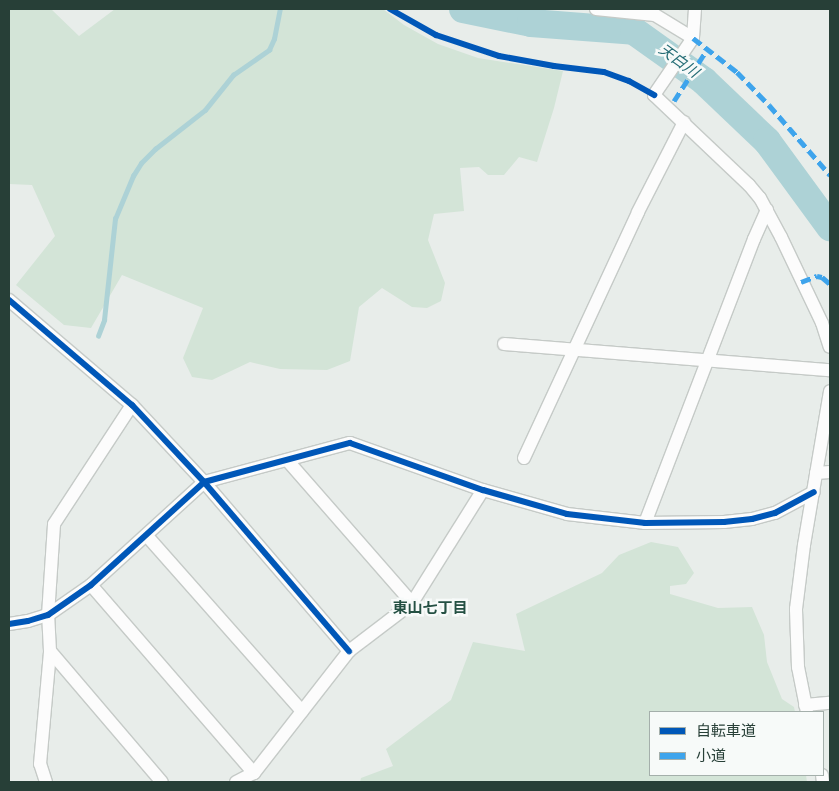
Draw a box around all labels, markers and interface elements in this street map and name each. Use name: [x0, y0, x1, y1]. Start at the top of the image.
water label: 天白川: [655, 41, 701, 83]
district label: 東山七丁目: [393, 601, 467, 619]
legend: [649, 711, 824, 776]
text: 自転車道: [696, 723, 756, 742]
text: 小道: [696, 748, 726, 767]

